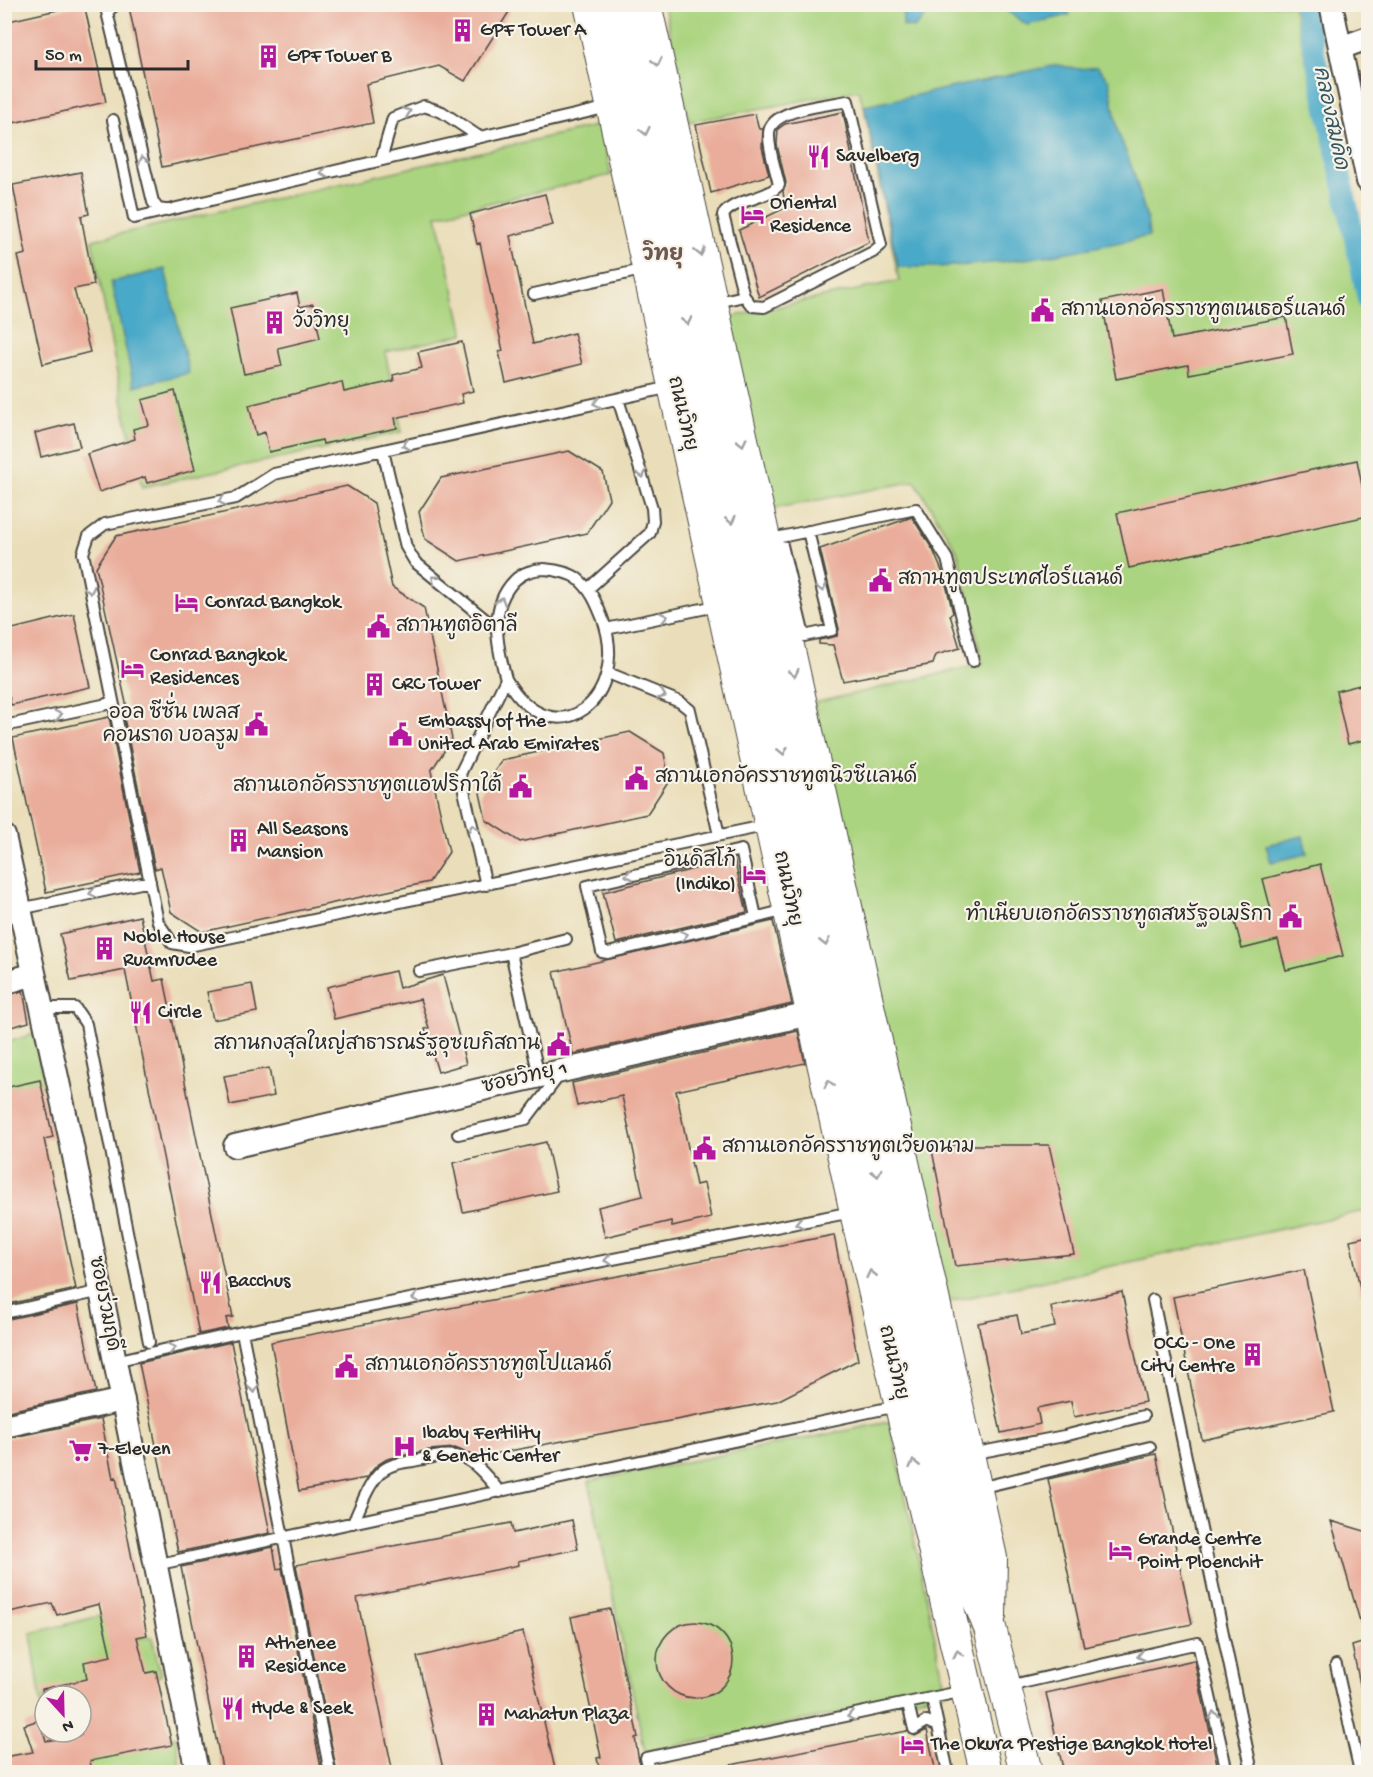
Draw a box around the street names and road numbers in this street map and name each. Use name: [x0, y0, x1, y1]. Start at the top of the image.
street label: ถนนวิทยุ: [660, 373, 705, 454]
street label: ถนนวิทยุ: [766, 848, 809, 929]
street label: ซอยวิทยุ 1: [479, 1054, 570, 1101]
street label: ซอยร่วมฤดี: [83, 1253, 128, 1354]
street label: ถนนวิทยุ: [871, 1322, 916, 1403]

